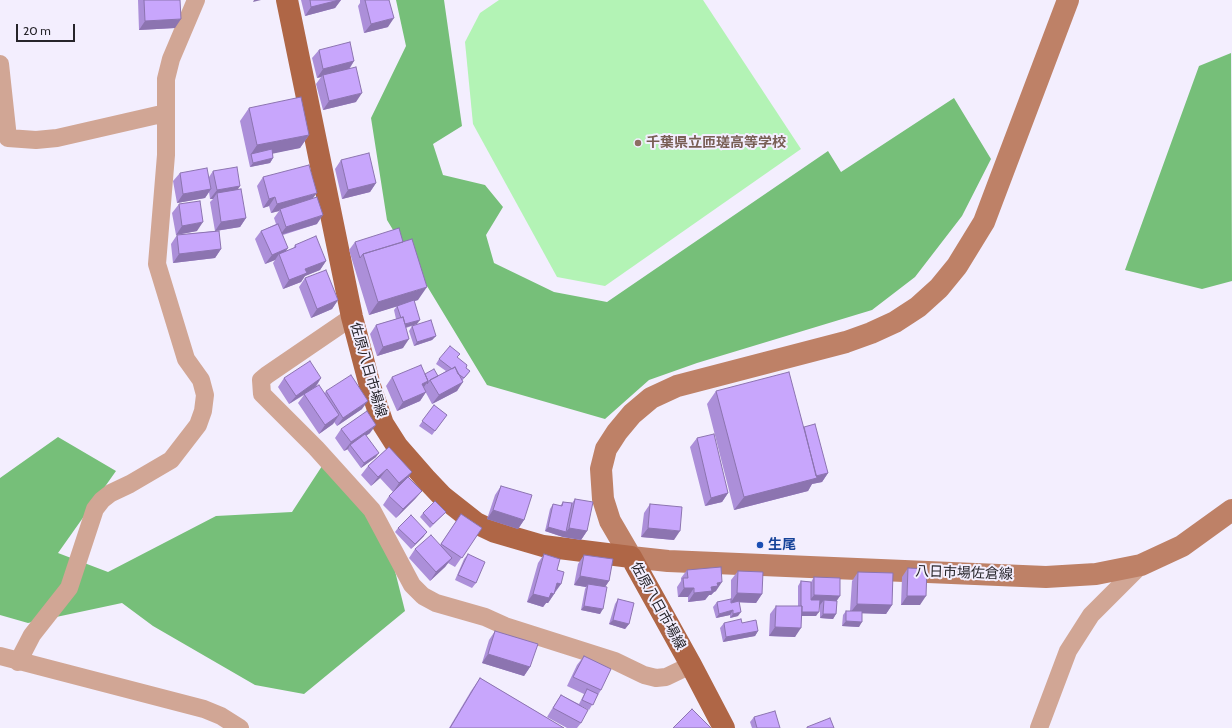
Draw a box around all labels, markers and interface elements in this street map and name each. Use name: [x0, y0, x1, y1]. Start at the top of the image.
scale bar: [18, 16, 77, 42]
text: 20 m: [23, 23, 51, 38]
place label: 千葉県立匝瑳高等学校: [646, 135, 786, 151]
marker: 千葉県立匝瑳高等学校: [633, 138, 643, 148]
street label: 佐原八日市場線: [346, 321, 390, 419]
place label: 生尾: [768, 537, 796, 553]
marker: 生尾: [755, 540, 765, 550]
street label: 佐原八日市場線: [627, 559, 689, 653]
street label: 八日市場佐倉線: [915, 563, 1013, 583]

